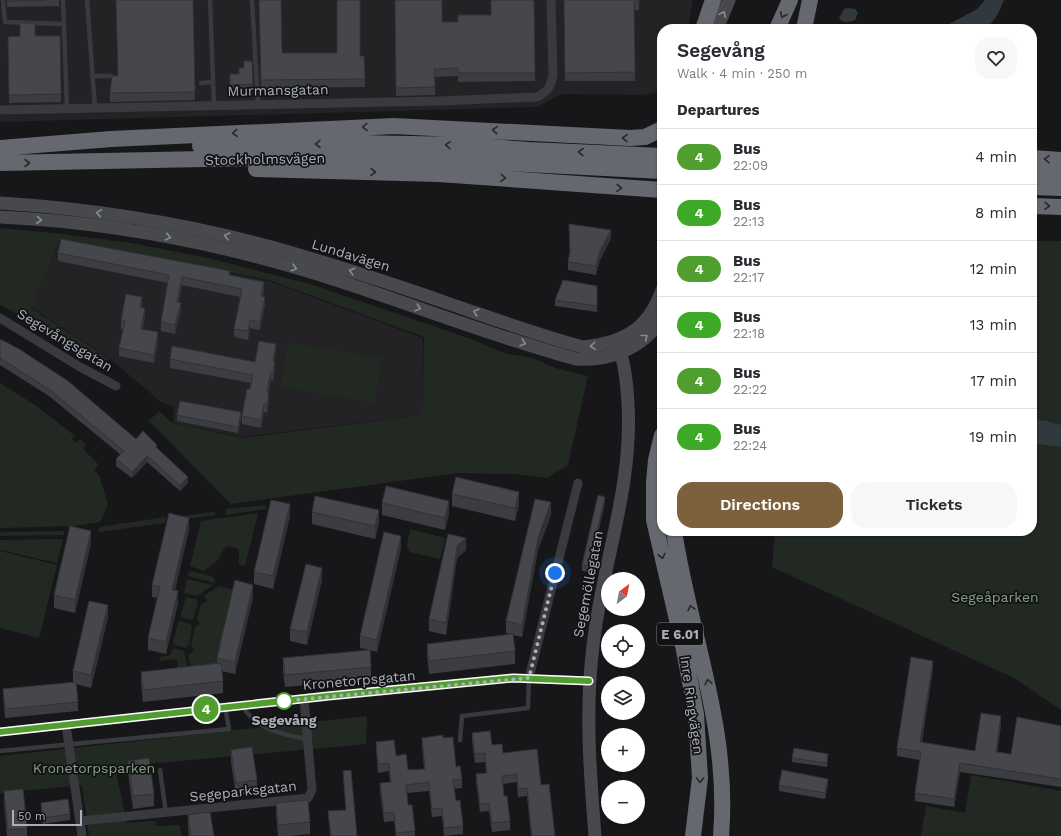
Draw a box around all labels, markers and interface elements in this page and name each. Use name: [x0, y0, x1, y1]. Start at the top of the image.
one-way arrow: [780, 10, 788, 18]
one-way arrow: [718, 11, 726, 19]
button: heart: [975, 37, 1017, 79]
text: Segevång: [677, 39, 765, 62]
text: Walk · 4 min · 250 m: [677, 66, 807, 81]
street label: Murmansgatan: [227, 81, 329, 99]
text: Departures: [677, 101, 760, 119]
one-way arrow: [362, 123, 368, 131]
one-way arrow: [492, 126, 498, 135]
one-way arrow: [232, 129, 238, 137]
one-way arrow: [622, 133, 628, 142]
one-way arrow: [315, 140, 321, 148]
text: Bus: [733, 140, 761, 158]
one-way arrow: [445, 141, 451, 149]
one-way arrow: [578, 148, 584, 157]
text: 4 min: [975, 148, 1017, 166]
text: 4: [694, 149, 704, 165]
street label: Stockholmsvägen: [205, 150, 325, 168]
one-way arrow: [1043, 155, 1050, 164]
text: 22:09: [733, 158, 768, 173]
one-way arrow: [24, 159, 30, 167]
one-way arrow: [370, 168, 376, 176]
one-way arrow: [500, 174, 506, 182]
one-way arrow: [616, 183, 622, 192]
text: Bus: [733, 196, 761, 214]
one-way arrow: [1043, 202, 1050, 211]
text: 8 min: [975, 204, 1017, 222]
text: 4: [694, 205, 704, 221]
one-way arrow: [96, 209, 102, 218]
text: 22:13: [733, 214, 765, 229]
one-way arrow: [36, 215, 42, 224]
one-way arrow: [224, 232, 231, 241]
one-way arrow: [164, 233, 171, 241]
street label: Lundavägen: [310, 235, 392, 275]
text: Bus: [733, 252, 761, 270]
text: 12 min: [970, 260, 1017, 278]
text: 4: [694, 261, 704, 277]
one-way arrow: [290, 263, 297, 272]
one-way arrow: [349, 267, 356, 276]
text: 22:17: [733, 270, 764, 285]
one-way arrow: [414, 303, 421, 312]
street label: Segevångsgatan: [14, 305, 116, 375]
text: Bus: [733, 308, 761, 326]
one-way arrow: [472, 309, 479, 317]
text: 13 min: [970, 316, 1017, 334]
text: 4: [694, 317, 704, 333]
text: 22:18: [733, 326, 765, 341]
one-way arrow: [641, 335, 648, 342]
one-way arrow: [520, 338, 527, 347]
one-way arrow: [590, 341, 596, 350]
text: Bus: [733, 364, 761, 382]
text: 17 min: [970, 372, 1017, 390]
text: 4: [694, 373, 704, 389]
text: 22:22: [733, 382, 767, 397]
text: Bus: [733, 420, 761, 438]
text: 19 min: [969, 428, 1017, 446]
text: 4: [694, 429, 704, 445]
text: 22:24: [733, 438, 767, 453]
button: Directions: [677, 482, 843, 528]
button: Tickets: [851, 482, 1017, 528]
street label: Segemöllegatan: [570, 529, 606, 639]
one-way arrow: [657, 553, 665, 559]
your location: [545, 563, 565, 583]
north arrow: [601, 572, 645, 616]
map controls: [601, 572, 645, 824]
park label: Segeåparken: [951, 589, 1039, 605]
one-way arrow: [687, 605, 695, 611]
road number: E 6.01: [657, 623, 703, 645]
button: locate: [601, 624, 645, 668]
street label: Inre Ringvägen: [677, 655, 707, 755]
street label: Kronetorpsgatan: [302, 667, 416, 693]
button: layers: [601, 676, 645, 720]
one-way arrow: [704, 679, 713, 686]
marker: Segevång: [275, 692, 293, 710]
line badge: 4: [193, 696, 219, 722]
text: 4: [201, 701, 211, 717]
place label: Segevång: [251, 712, 317, 728]
button: +: [601, 728, 645, 772]
park label: Kronetorpsparken: [33, 760, 155, 776]
street label: Segeparksgatan: [189, 777, 297, 805]
one-way arrow: [695, 777, 704, 783]
button: −: [601, 780, 645, 824]
scale bar: [12, 808, 82, 827]
text: 50 m: [18, 810, 45, 823]

